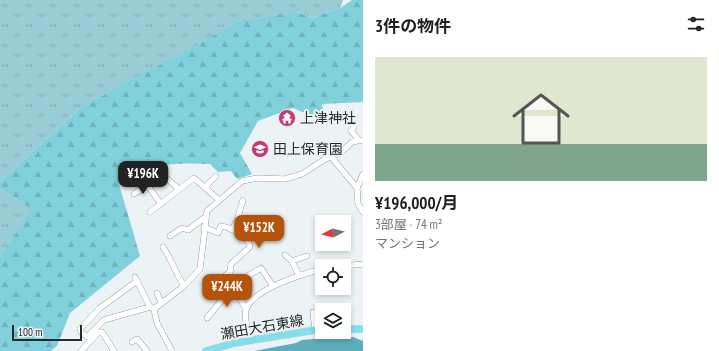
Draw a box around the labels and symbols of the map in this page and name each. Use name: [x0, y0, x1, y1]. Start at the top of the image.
temple icon: 上津神社: [277, 108, 297, 128]
place label: 上津神社: [300, 109, 356, 127]
school or university icon: 田上保育園: [250, 139, 270, 159]
place label: 田上保育園: [273, 140, 343, 158]
pin: ¥196K: [115, 161, 171, 195]
pin: ¥152K: [231, 215, 287, 249]
north arrow: [315, 215, 351, 251]
pin: ¥244K: [199, 274, 255, 308]
street label: 瀬田大石東線: [219, 311, 305, 343]
scale bar: [12, 323, 82, 342]

